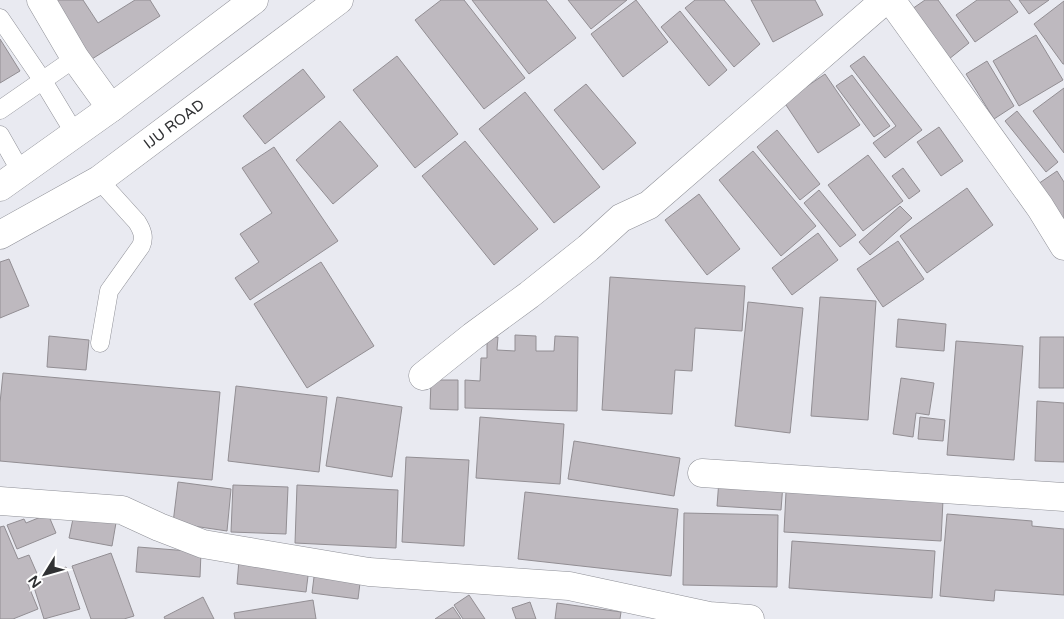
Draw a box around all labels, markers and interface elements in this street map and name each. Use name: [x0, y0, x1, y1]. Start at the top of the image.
street label: IJU ROAD: [140, 95, 208, 153]
north arrow: [20, 549, 70, 599]
text: N: [25, 572, 45, 591]

